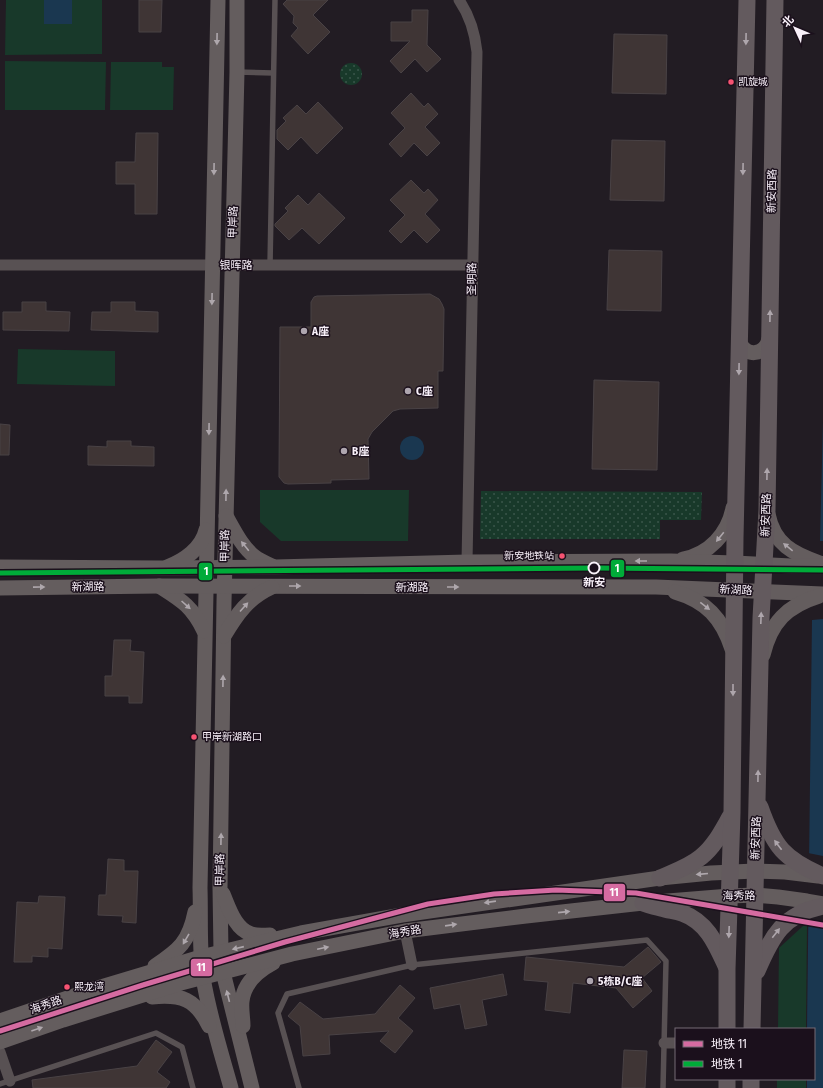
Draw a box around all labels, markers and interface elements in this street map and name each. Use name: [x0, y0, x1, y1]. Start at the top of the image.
north arrow: [775, 8, 815, 48]
text: 北: [780, 13, 797, 30]
one-way arrow: [214, 33, 220, 46]
one-way arrow: [743, 33, 749, 46]
place label: 凯旋城: [738, 76, 768, 88]
marker: 凯旋城: [726, 77, 736, 87]
one-way arrow: [211, 163, 218, 175]
one-way arrow: [740, 163, 747, 175]
street label: 新安西路: [765, 169, 779, 213]
street label: 甲岸路: [226, 205, 240, 239]
street label: 银晖路: [220, 259, 253, 272]
street label: 圣明路: [465, 262, 479, 296]
one-way arrow: [209, 293, 215, 306]
one-way arrow: [767, 309, 773, 322]
place label: A座: [311, 325, 329, 338]
marker: A座: [299, 326, 309, 336]
one-way arrow: [735, 363, 742, 375]
place label: C座: [416, 385, 433, 398]
marker: C座: [403, 386, 413, 396]
one-way arrow: [206, 423, 212, 436]
place label: B座: [352, 445, 369, 458]
marker: B座: [339, 446, 349, 456]
one-way arrow: [764, 468, 771, 480]
one-way arrow: [223, 488, 229, 501]
street label: 新安西路: [759, 493, 773, 537]
street label: 甲岸路: [218, 529, 232, 563]
one-way arrow: [715, 531, 724, 542]
one-way arrow: [241, 541, 250, 552]
one-way arrow: [782, 543, 793, 552]
place label: 新安地铁站: [504, 550, 554, 562]
marker: 新安地铁站: [557, 551, 567, 561]
one-way arrow: [634, 558, 647, 564]
line badge: 1: [610, 559, 625, 578]
marker: 新安: [587, 561, 601, 575]
line badge: 1: [198, 562, 213, 581]
text: 1: [615, 562, 619, 575]
text: 1: [204, 565, 208, 578]
place label: 新安: [583, 576, 605, 589]
street label: 新湖路: [71, 580, 105, 594]
street label: 新湖路: [396, 581, 429, 594]
one-way arrow: [289, 583, 302, 589]
street label: 新湖路: [719, 583, 753, 597]
one-way arrow: [33, 584, 46, 590]
one-way arrow: [447, 584, 460, 590]
one-way arrow: [181, 600, 191, 610]
one-way arrow: [240, 602, 249, 612]
one-way arrow: [700, 602, 711, 611]
one-way arrow: [758, 611, 764, 624]
one-way arrow: [220, 674, 226, 687]
one-way arrow: [730, 684, 736, 697]
place label: 甲岸新湖路口: [202, 731, 262, 743]
marker: 甲岸新湖路口: [189, 732, 199, 742]
one-way arrow: [754, 770, 761, 782]
street label: 新安西路: [749, 816, 763, 860]
one-way arrow: [218, 832, 224, 845]
one-way arrow: [774, 839, 782, 850]
street label: 甲岸路: [213, 853, 227, 887]
one-way arrow: [696, 871, 708, 877]
line badge: 11: [603, 883, 626, 902]
text: 11: [609, 886, 619, 899]
street label: 海秀路: [722, 889, 756, 903]
one-way arrow: [484, 899, 496, 905]
one-way arrow: [558, 908, 570, 915]
one-way arrow: [445, 922, 457, 928]
street label: 海秀路: [388, 923, 422, 941]
one-way arrow: [725, 926, 732, 938]
one-way arrow: [772, 927, 781, 938]
one-way arrow: [183, 933, 190, 945]
one-way arrow: [317, 944, 329, 950]
one-way arrow: [232, 945, 244, 951]
line badge: 11: [190, 958, 213, 977]
text: 11: [196, 961, 206, 974]
place label: 5栋B/C座: [598, 975, 642, 988]
marker: 5栋B/C座: [585, 976, 595, 986]
place label: 熙龙湾: [74, 981, 104, 993]
marker: 熙龙湾: [62, 982, 72, 992]
one-way arrow: [225, 990, 231, 1002]
street label: 海秀路: [28, 993, 64, 1017]
one-way arrow: [31, 1026, 43, 1032]
legend: [675, 1028, 815, 1080]
text: 地铁 11: [711, 1037, 747, 1051]
text: 地铁 1: [711, 1057, 743, 1071]

